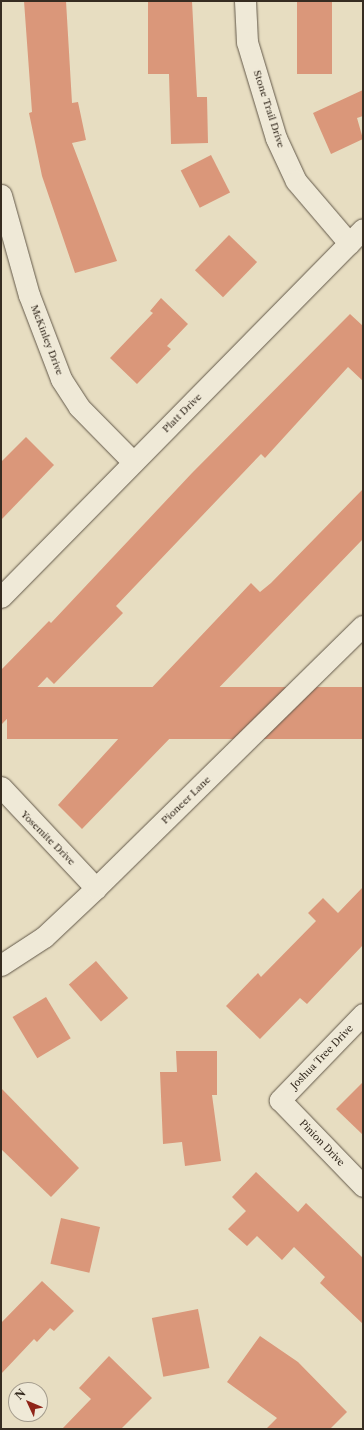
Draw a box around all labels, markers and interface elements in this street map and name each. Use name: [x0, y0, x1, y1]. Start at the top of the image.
street label: Stone Trail Drive: [251, 69, 287, 149]
street label: McKinley Drive: [28, 303, 66, 377]
street label: Platt Drive: [160, 391, 204, 435]
street label: Pioneer Lane: [159, 774, 213, 826]
street label: Yosemite Drive: [18, 808, 78, 868]
street label: Joshua Tree Drive: [288, 1022, 356, 1092]
street label: Pinion Drive: [297, 1117, 347, 1169]
north arrow: [8, 1382, 48, 1422]
text: N: [12, 1386, 28, 1403]

